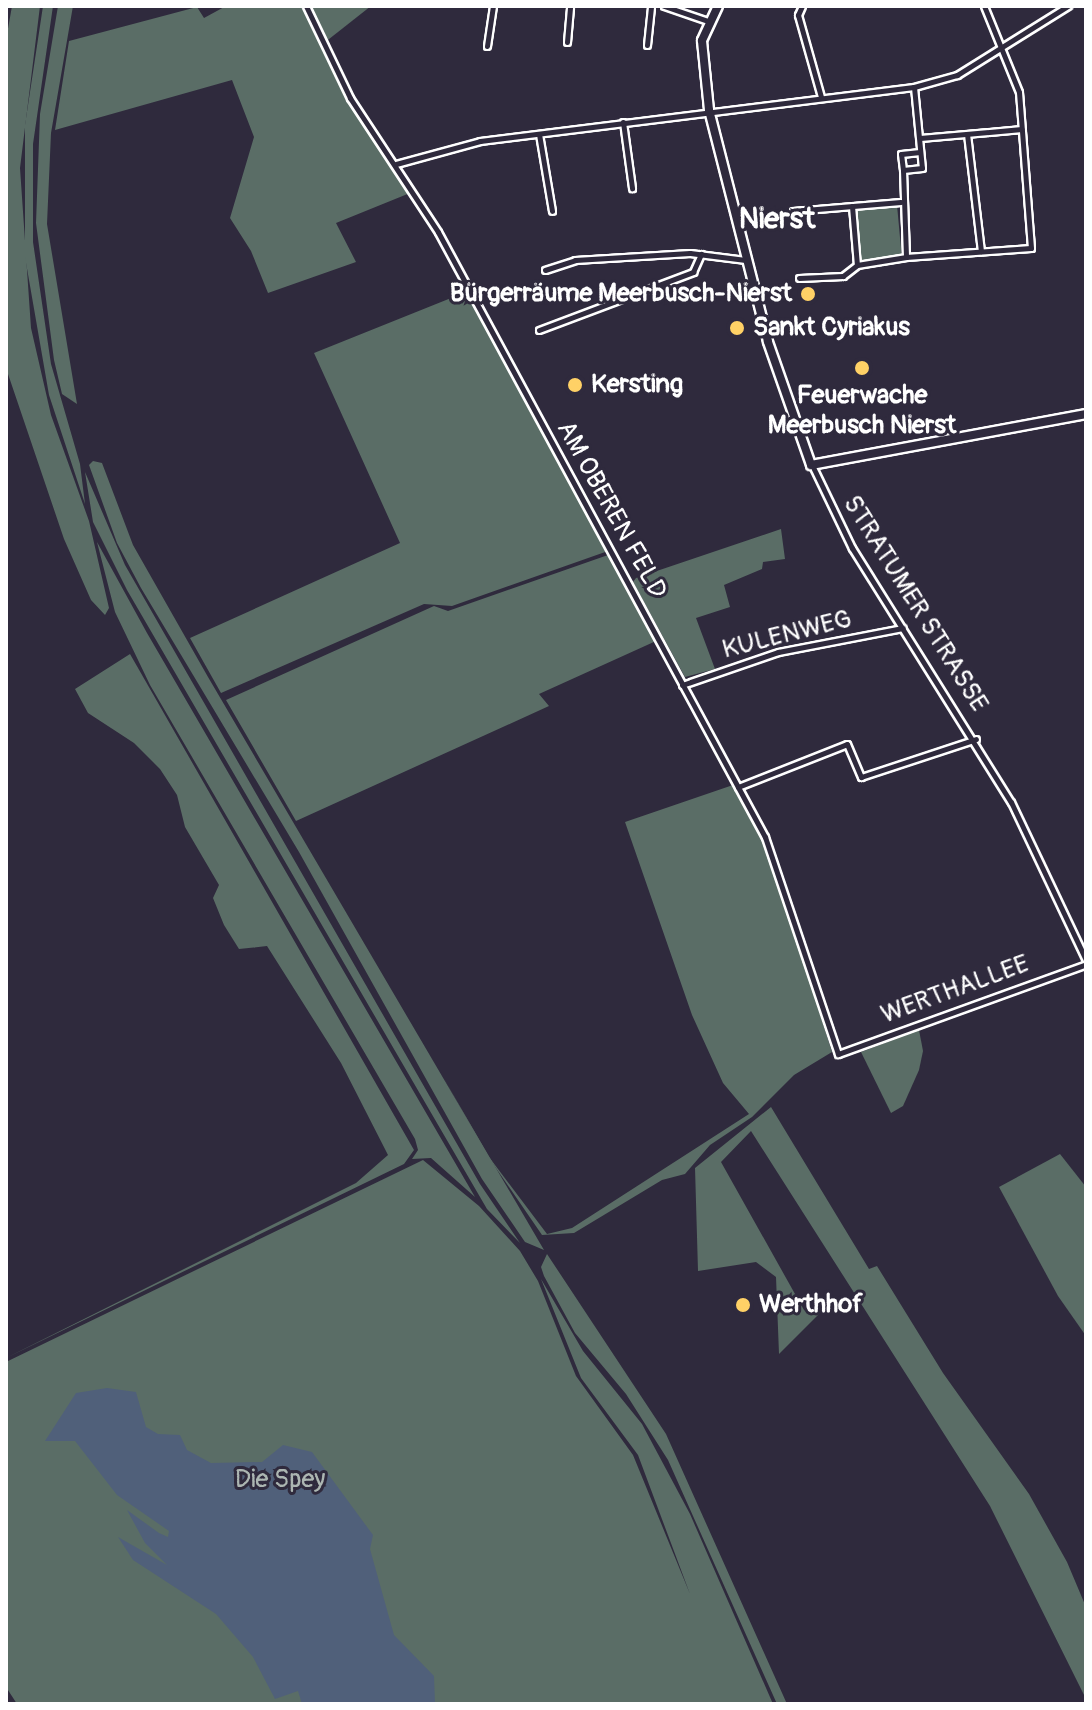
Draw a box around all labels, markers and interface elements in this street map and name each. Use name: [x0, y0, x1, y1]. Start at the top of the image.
district label: Nierst: [739, 201, 815, 237]
place label: Bürgerräume Meerbusch-Nierst: [450, 278, 792, 310]
marker: Bürgerräume Meerbusch-Nierst: [799, 285, 817, 303]
place label: Sankt Cyriakus: [753, 312, 910, 344]
marker: Sankt Cyriakus: [728, 319, 746, 337]
marker: Feuerwache Meerbusch Nierst: [853, 359, 871, 377]
place label: Kersting: [591, 369, 683, 401]
marker: Kersting: [566, 376, 584, 394]
place label: Feuerwache Meerbusch Nierst: [768, 380, 956, 442]
street label: AM OBEREN FELD: [549, 416, 673, 604]
street label: STRATUMER STRASSE: [836, 490, 994, 718]
street label: KULENWEG: [719, 604, 855, 666]
street label: WERTHALLEE: [877, 949, 1033, 1031]
place label: Werthhof: [759, 1289, 863, 1321]
marker: Werthhof: [734, 1296, 752, 1314]
park label: Die Spey: [235, 1464, 325, 1496]

